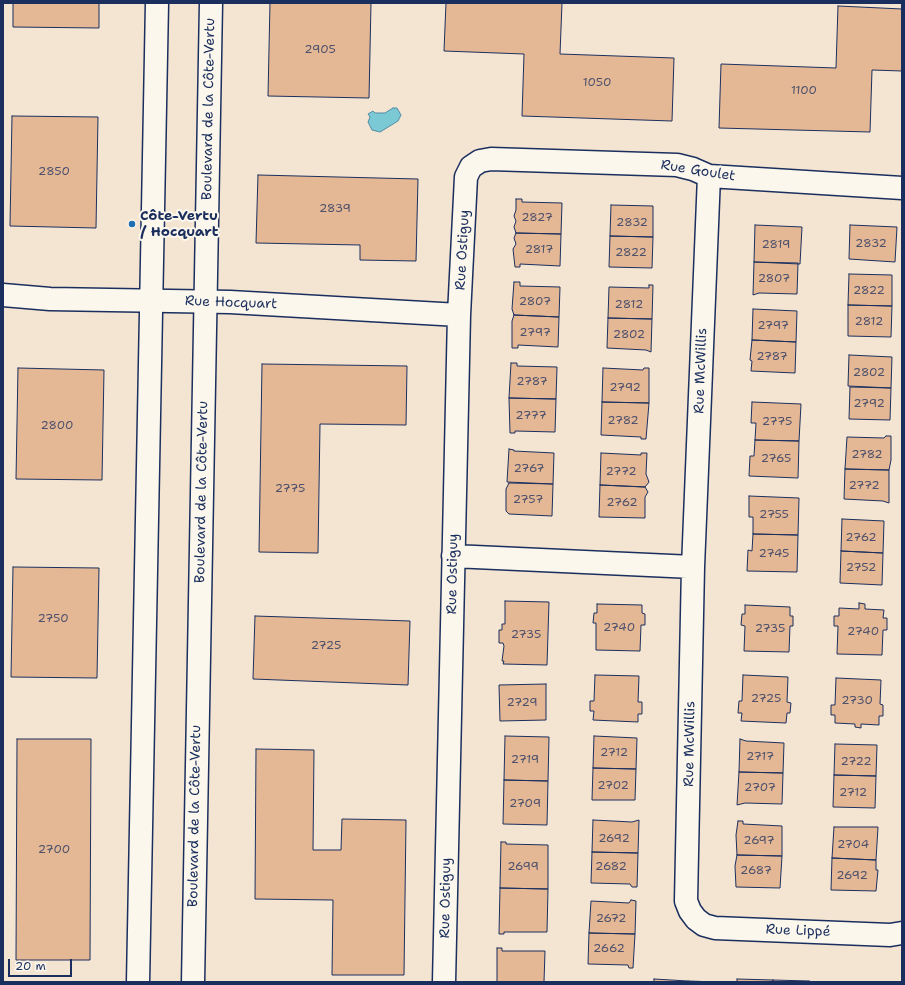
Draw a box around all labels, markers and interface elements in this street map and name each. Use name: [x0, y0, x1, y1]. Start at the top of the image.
street label: Boulevard de la Côte-Vertu: [199, 18, 219, 200]
house number: 2905: [304, 43, 336, 57]
house number: 1050: [583, 76, 611, 90]
house number: 1100: [791, 84, 817, 98]
street label: Rue Goulet: [660, 157, 736, 185]
house number: 2850: [38, 165, 70, 179]
house number: 2839: [319, 202, 351, 216]
place label: Côte-Vertu / Hocquart: [140, 208, 219, 240]
street label: Rue Ostiguy: [452, 209, 474, 291]
house number: 2827: [521, 211, 553, 225]
house number: 2832: [616, 216, 648, 230]
marker: Côte-Vertu / Hocquart: [127, 219, 137, 229]
house number: 2832: [855, 237, 887, 251]
house number: 2819: [762, 238, 790, 252]
house number: 2817: [525, 243, 553, 257]
house number: 2822: [615, 246, 647, 260]
house number: 2807: [758, 272, 790, 286]
house number: 2822: [853, 284, 885, 298]
street label: Rue Hocquart: [185, 293, 277, 313]
house number: 2807: [519, 295, 551, 309]
house number: 2812: [615, 298, 643, 312]
house number: 2812: [855, 315, 883, 329]
house number: 2797: [757, 319, 789, 333]
house number: 2797: [519, 326, 551, 340]
house number: 2802: [613, 328, 645, 342]
street label: Rue McWillis: [691, 328, 711, 414]
house number: 2787: [756, 350, 788, 364]
house number: 2802: [853, 366, 885, 380]
house number: 2787: [516, 375, 548, 389]
house number: 2792: [609, 381, 641, 395]
house number: 2792: [853, 397, 885, 411]
street label: Boulevard de la Côte-Vertu: [192, 401, 212, 583]
house number: 2777: [515, 409, 547, 423]
house number: 2782: [607, 414, 639, 428]
house number: 2775: [762, 415, 792, 429]
house number: 2800: [41, 419, 73, 433]
house number: 2782: [851, 448, 883, 462]
house number: 2765: [761, 452, 791, 466]
house number: 2767: [514, 462, 544, 476]
house number: 2772: [605, 465, 637, 479]
house number: 2772: [848, 479, 880, 493]
house number: 2775: [275, 482, 305, 496]
house number: 2757: [513, 493, 543, 507]
house number: 2762: [606, 496, 638, 510]
house number: 2755: [759, 508, 789, 522]
house number: 2762: [845, 531, 877, 545]
street label: Rue Ostiguy: [444, 533, 462, 615]
house number: 2745: [759, 547, 789, 561]
house number: 2752: [846, 561, 876, 575]
house number: 2750: [37, 612, 69, 626]
house number: 2740: [603, 621, 635, 635]
house number: 2735: [755, 622, 785, 636]
house number: 2740: [847, 625, 879, 639]
house number: 2735: [511, 628, 541, 642]
house number: 2725: [311, 639, 341, 653]
house number: 2725: [751, 692, 781, 706]
house number: 2730: [841, 694, 873, 708]
house number: 2729: [506, 696, 538, 710]
street label: Rue McWillis: [681, 701, 699, 787]
street label: Boulevard de la Côte-Vertu: [185, 725, 205, 907]
house number: 2712: [600, 746, 628, 760]
house number: 2717: [746, 750, 774, 764]
house number: 2719: [511, 753, 539, 767]
house number: 2722: [840, 755, 872, 769]
house number: 2702: [597, 779, 629, 793]
house number: 2707: [744, 781, 776, 795]
house number: 2712: [839, 786, 867, 800]
house number: 2709: [509, 797, 541, 811]
house number: 2692: [598, 832, 630, 846]
house number: 2697: [743, 834, 775, 848]
house number: 2704: [837, 838, 869, 852]
house number: 2700: [38, 843, 70, 857]
street label: Rue Ostiguy: [437, 857, 455, 939]
house number: 2699: [507, 860, 539, 874]
house number: 2682: [595, 860, 627, 874]
house number: 2687: [740, 864, 772, 878]
house number: 2692: [836, 869, 868, 883]
house number: 2672: [596, 912, 626, 926]
street label: Rue Lippé: [765, 921, 831, 941]
house number: 2662: [593, 942, 625, 956]
scale bar: [10, 951, 74, 977]
text: 20 m: [15, 958, 46, 974]

